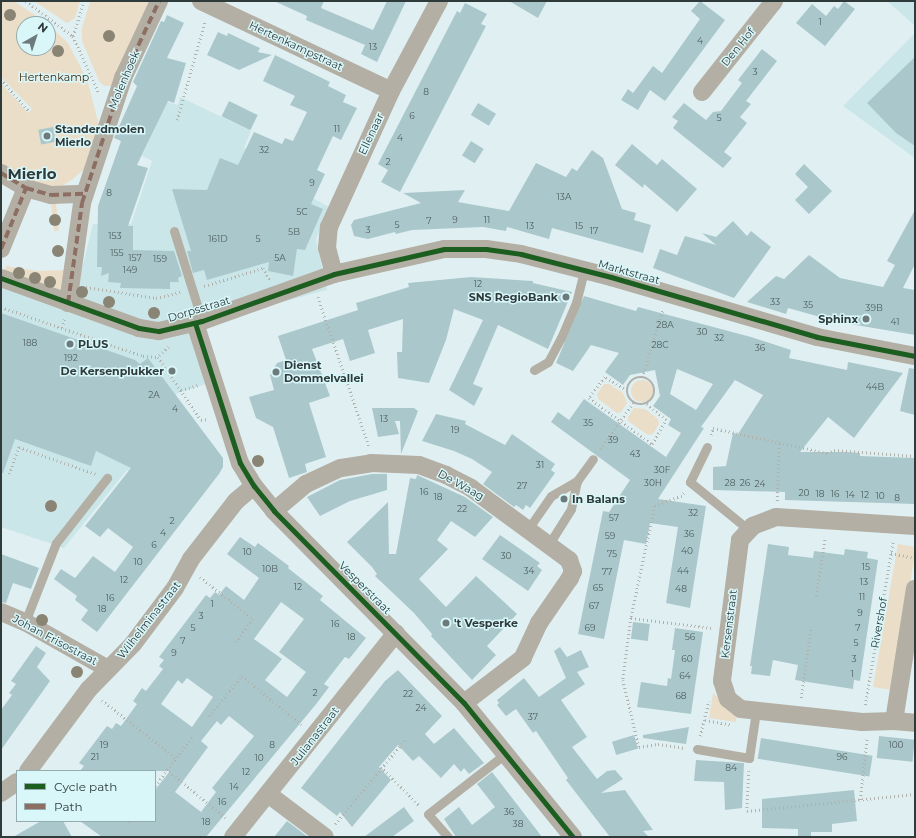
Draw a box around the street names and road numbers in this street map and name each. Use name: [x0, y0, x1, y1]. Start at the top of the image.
street label: Hertenkampstraat: [247, 19, 345, 73]
street label: Den Hof: [719, 25, 757, 69]
street label: Molenhoek: [106, 49, 142, 111]
street label: Ellenaar: [356, 111, 386, 157]
street label: Marktstraat: [597, 257, 661, 287]
street label: Dorpsstraat: [166, 293, 232, 325]
street label: De Waag: [436, 467, 486, 503]
street label: Vesperstraat: [336, 559, 394, 617]
street label: Wilhelminastraat: [115, 579, 183, 661]
street label: Kersenstraat: [718, 589, 740, 659]
street label: Rivershof: [868, 597, 890, 649]
street label: Johan Frisostraat: [10, 612, 100, 668]
street label: Julianastraat: [288, 704, 342, 768]

